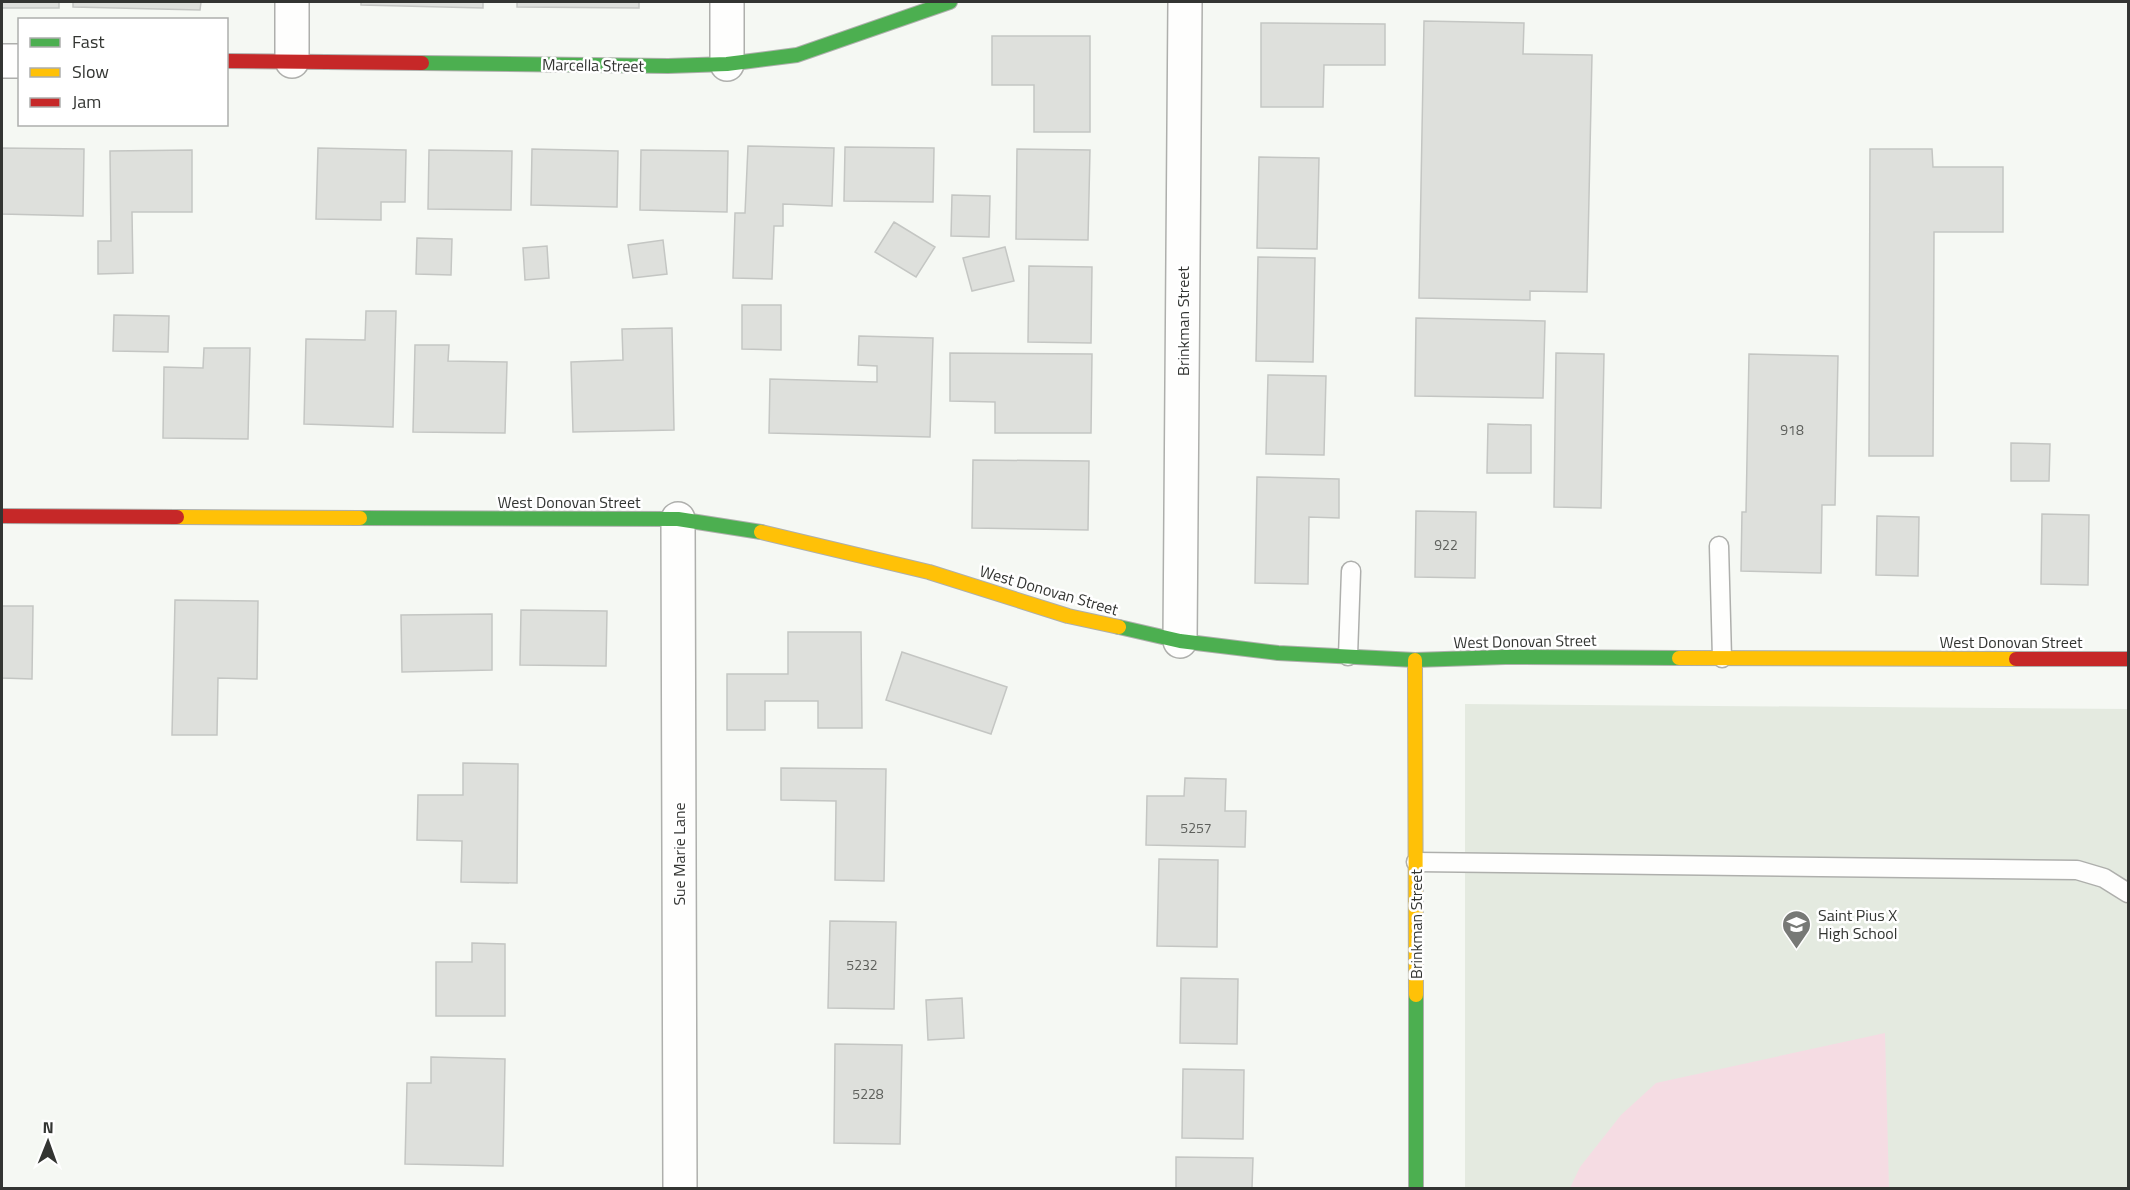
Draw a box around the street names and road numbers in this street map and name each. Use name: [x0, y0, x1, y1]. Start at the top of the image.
street label: Marcella Street: [542, 52, 645, 78]
street label: Brinkman Street: [1171, 266, 1195, 376]
street label: West Donovan Street: [497, 490, 641, 514]
street label: West Donovan Street: [977, 559, 1121, 621]
street label: West Donovan Street: [1453, 628, 1597, 654]
street label: West Donovan Street: [1939, 630, 2083, 654]
street label: Sue Marie Lane: [667, 802, 691, 906]
street label: Brinkman Street: [1404, 869, 1428, 979]

